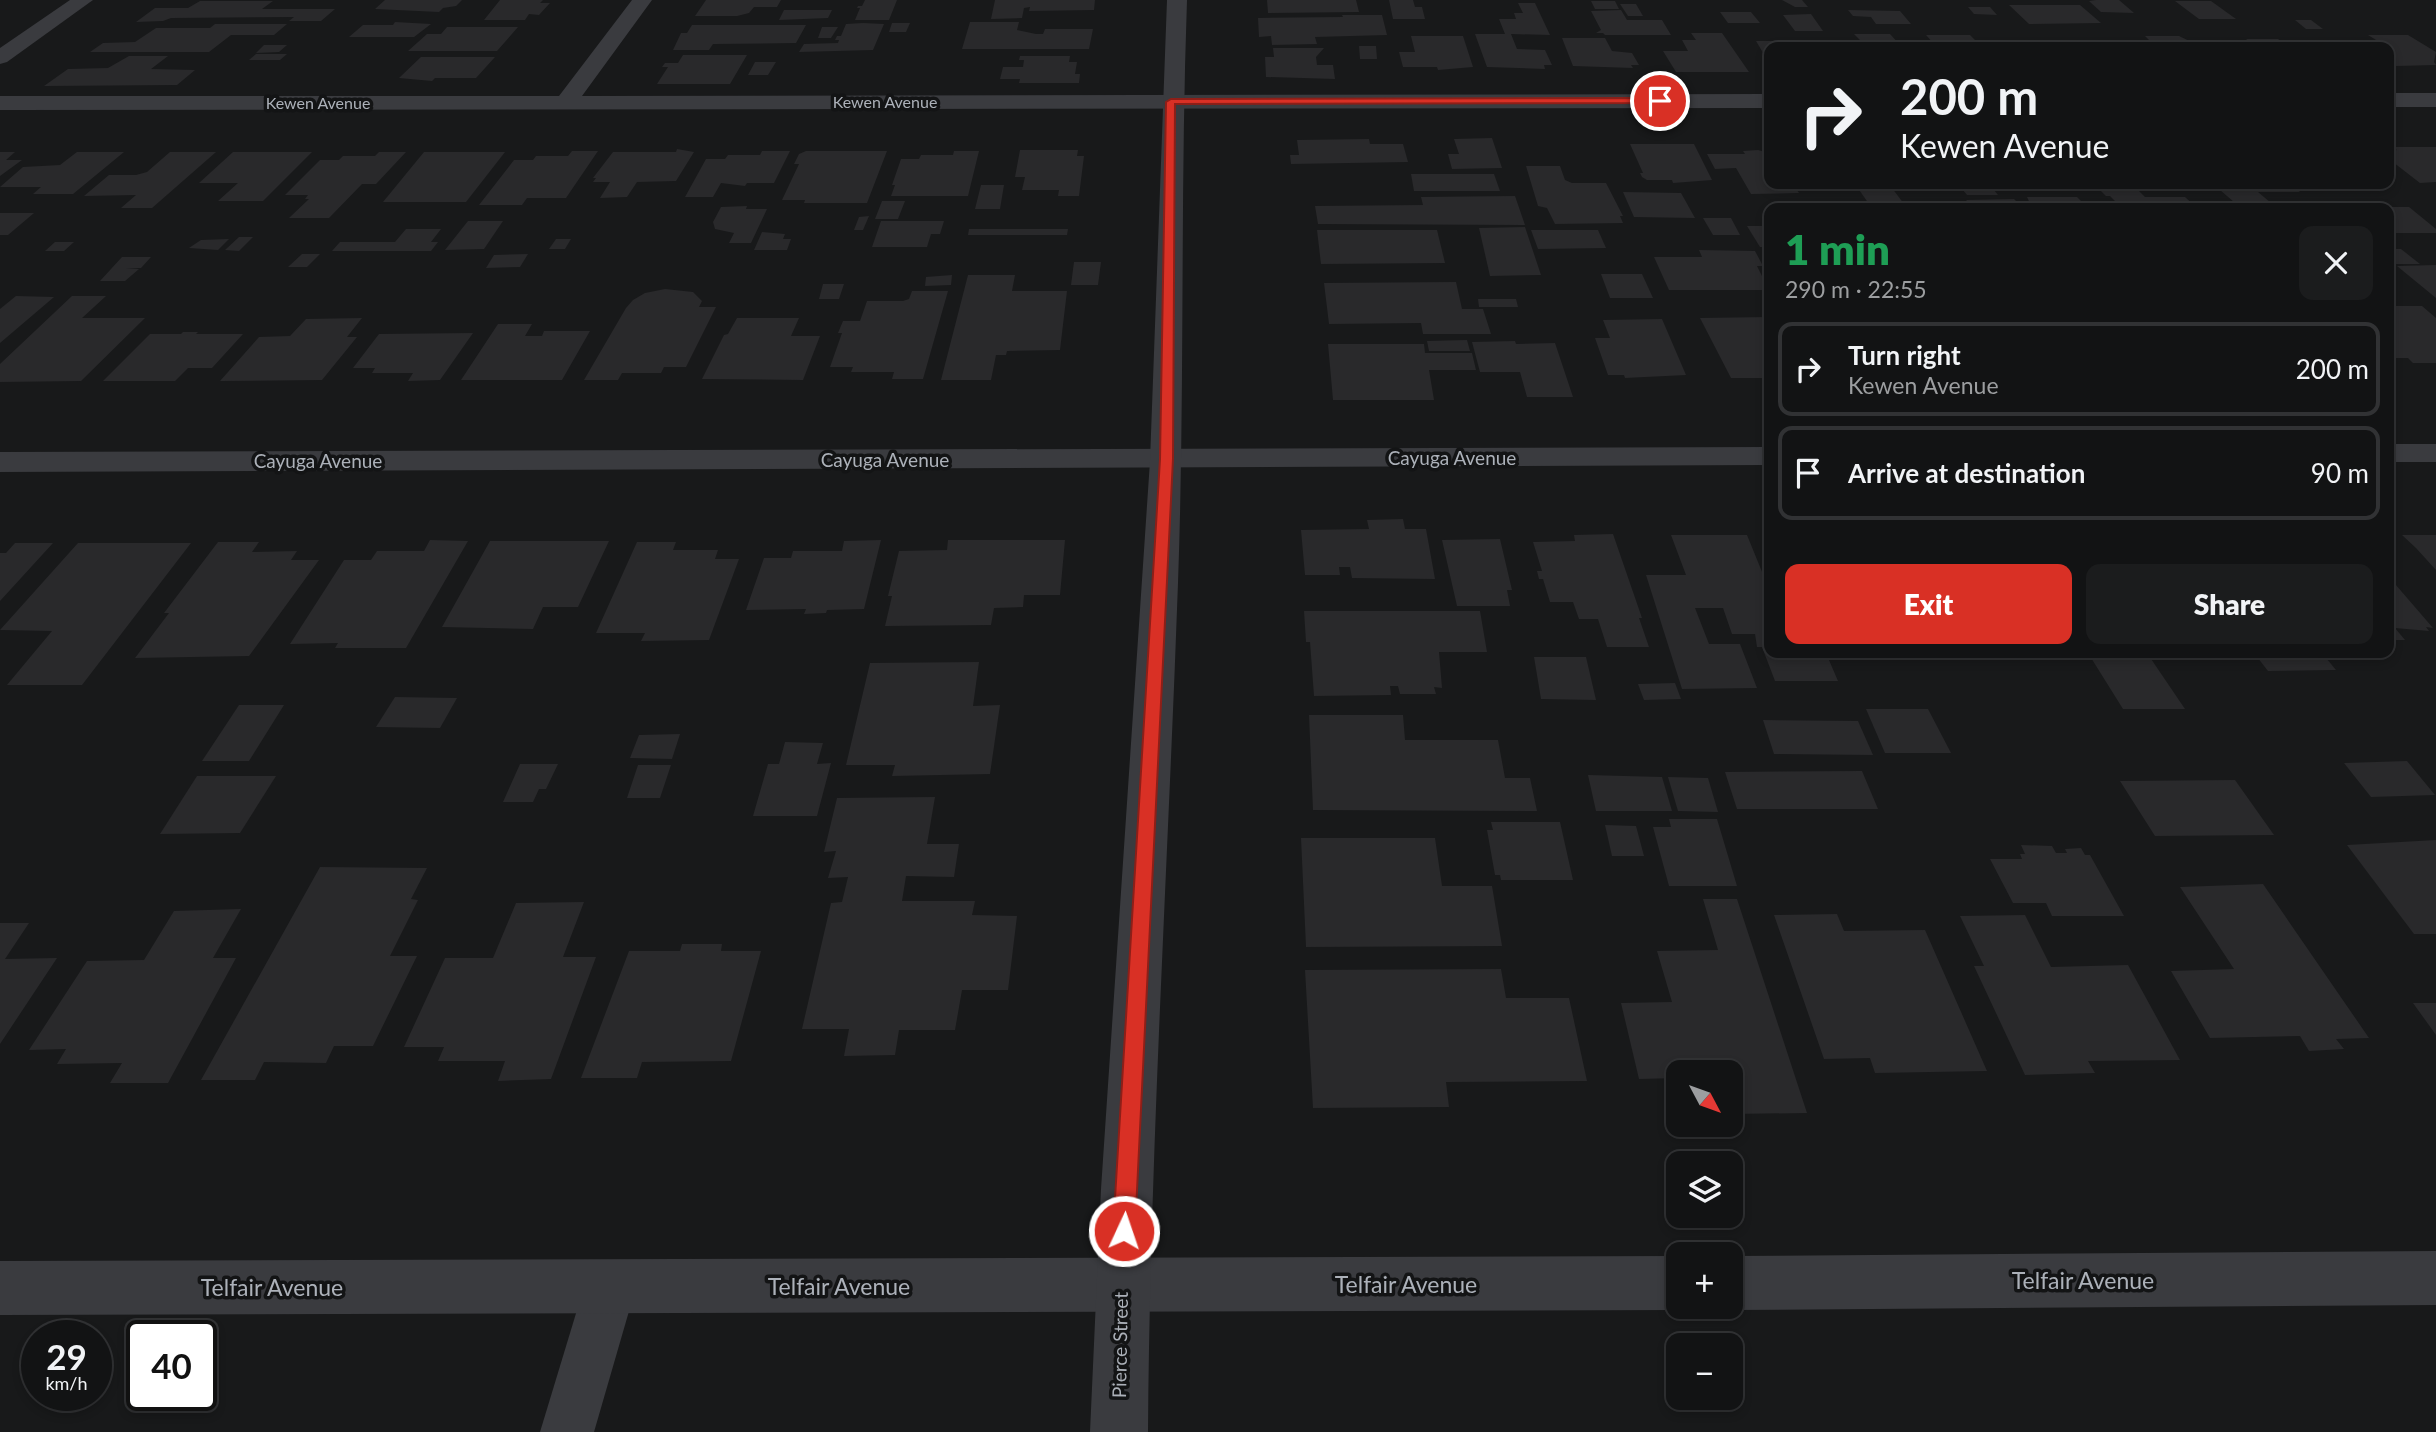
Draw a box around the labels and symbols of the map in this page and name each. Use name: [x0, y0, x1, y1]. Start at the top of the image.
pin: [1630, 71, 1690, 131]
street label: Kewen Avenue: [833, 92, 937, 111]
street label: Kewen Avenue: [266, 93, 370, 112]
street label: Cayuga Avenue: [1388, 446, 1516, 469]
street label: Cayuga Avenue: [821, 448, 949, 471]
street label: Cayuga Avenue: [254, 449, 382, 472]
north arrow: [1666, 1060, 1743, 1138]
position arrow: [1087, 1194, 1161, 1268]
street label: Telfair Avenue: [2012, 1266, 2154, 1294]
street label: Telfair Avenue: [1335, 1270, 1477, 1298]
street label: Telfair Avenue: [768, 1272, 910, 1300]
street label: Telfair Avenue: [201, 1273, 343, 1301]
street label: Pierce Street: [1107, 1291, 1132, 1398]
speed limit sign: 40: [126, 1320, 217, 1411]

